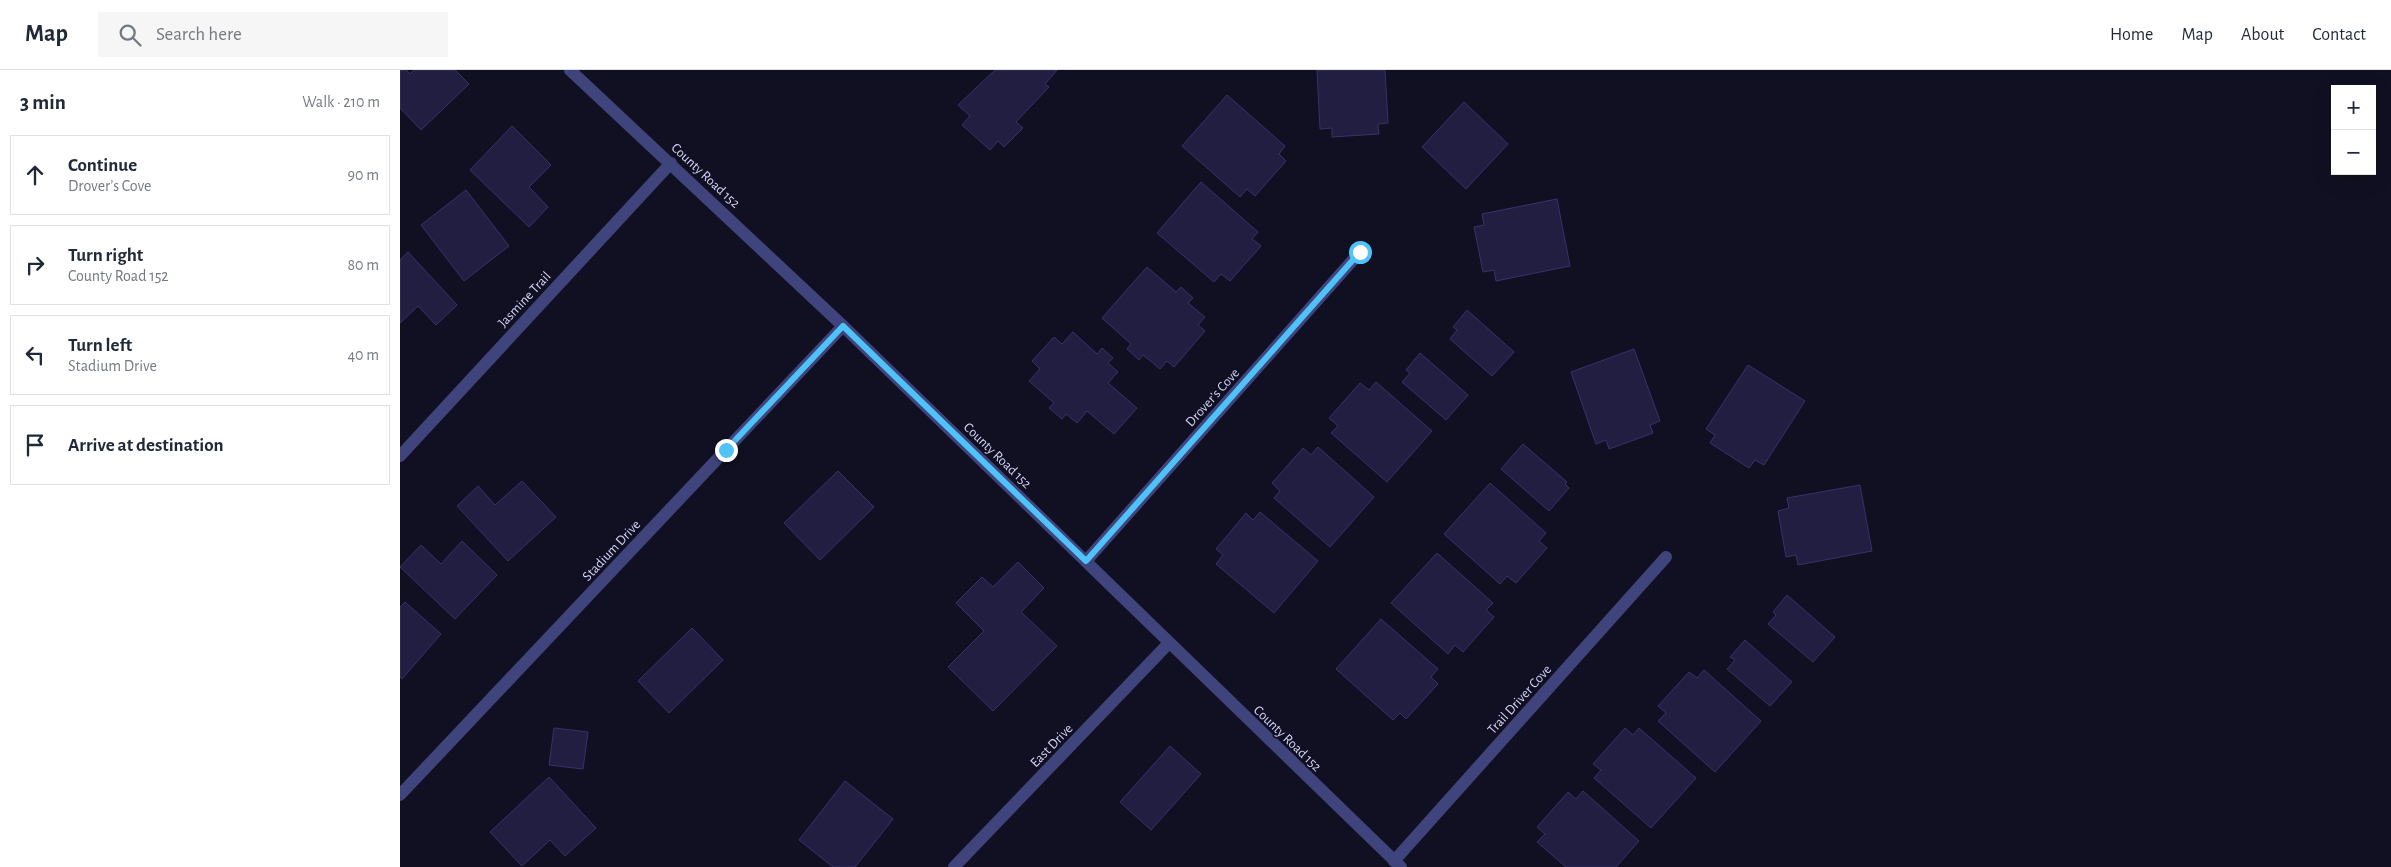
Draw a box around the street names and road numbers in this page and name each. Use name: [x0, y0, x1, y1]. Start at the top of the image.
street label: County Road 152: [668, 141, 742, 211]
street label: Jasmine Trail: [496, 269, 554, 330]
street label: Drover’s Cove: [1183, 366, 1242, 429]
street label: County Road 152: [961, 420, 1034, 491]
street label: Stadium Drive: [580, 517, 643, 584]
street label: Trail Driver Cove: [1485, 662, 1554, 737]
street label: County Road 152: [1251, 703, 1324, 774]
street label: East Drive: [1028, 721, 1076, 770]

